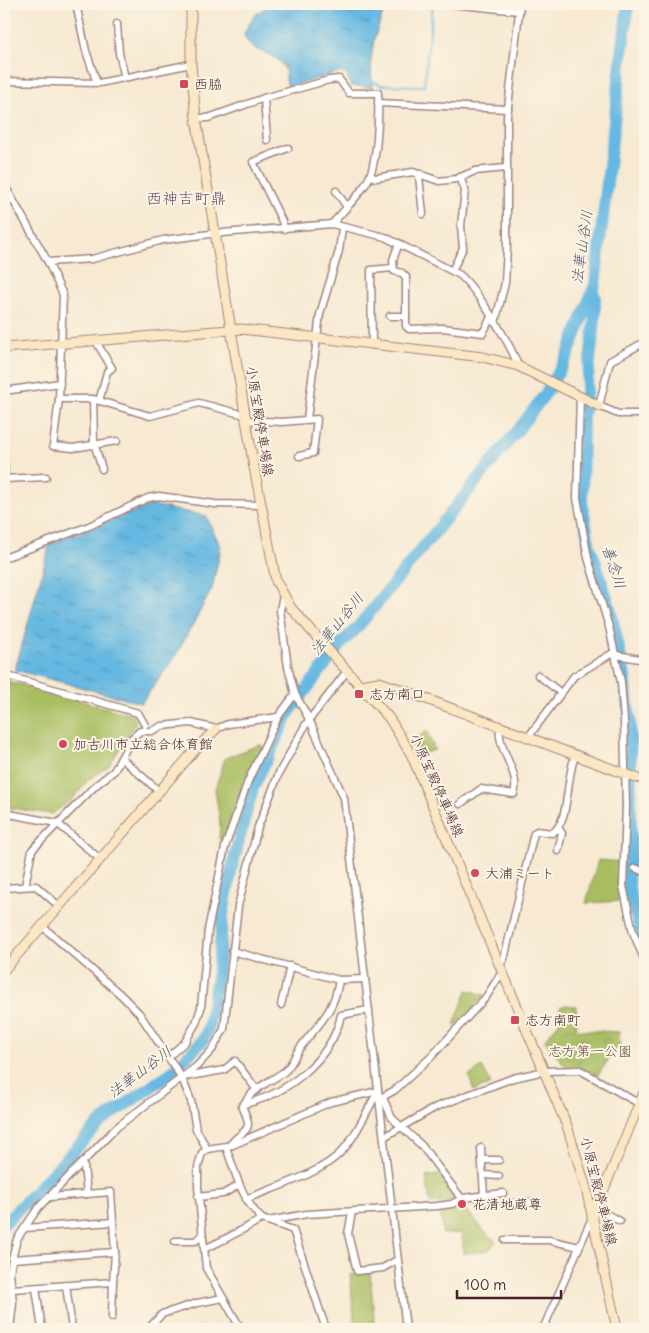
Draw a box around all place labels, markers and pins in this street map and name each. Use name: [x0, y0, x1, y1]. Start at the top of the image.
place label: 西脇: [194, 75, 222, 93]
marker: 西脇: [178, 78, 190, 90]
place label: 志方南口: [369, 685, 425, 703]
marker: 志方南口: [353, 688, 365, 700]
place label: 加古川市立総合体育館: [73, 735, 213, 753]
marker: 加古川市立総合体育館: [57, 738, 69, 750]
place label: 大浦ミート: [485, 864, 555, 882]
marker: 大浦ミート: [469, 867, 481, 879]
place label: 志方南町: [525, 1011, 581, 1029]
marker: 志方南町: [509, 1014, 521, 1026]
place label: 花清地蔵尊: [472, 1195, 542, 1213]
marker: 花清地蔵尊: [456, 1198, 468, 1210]

